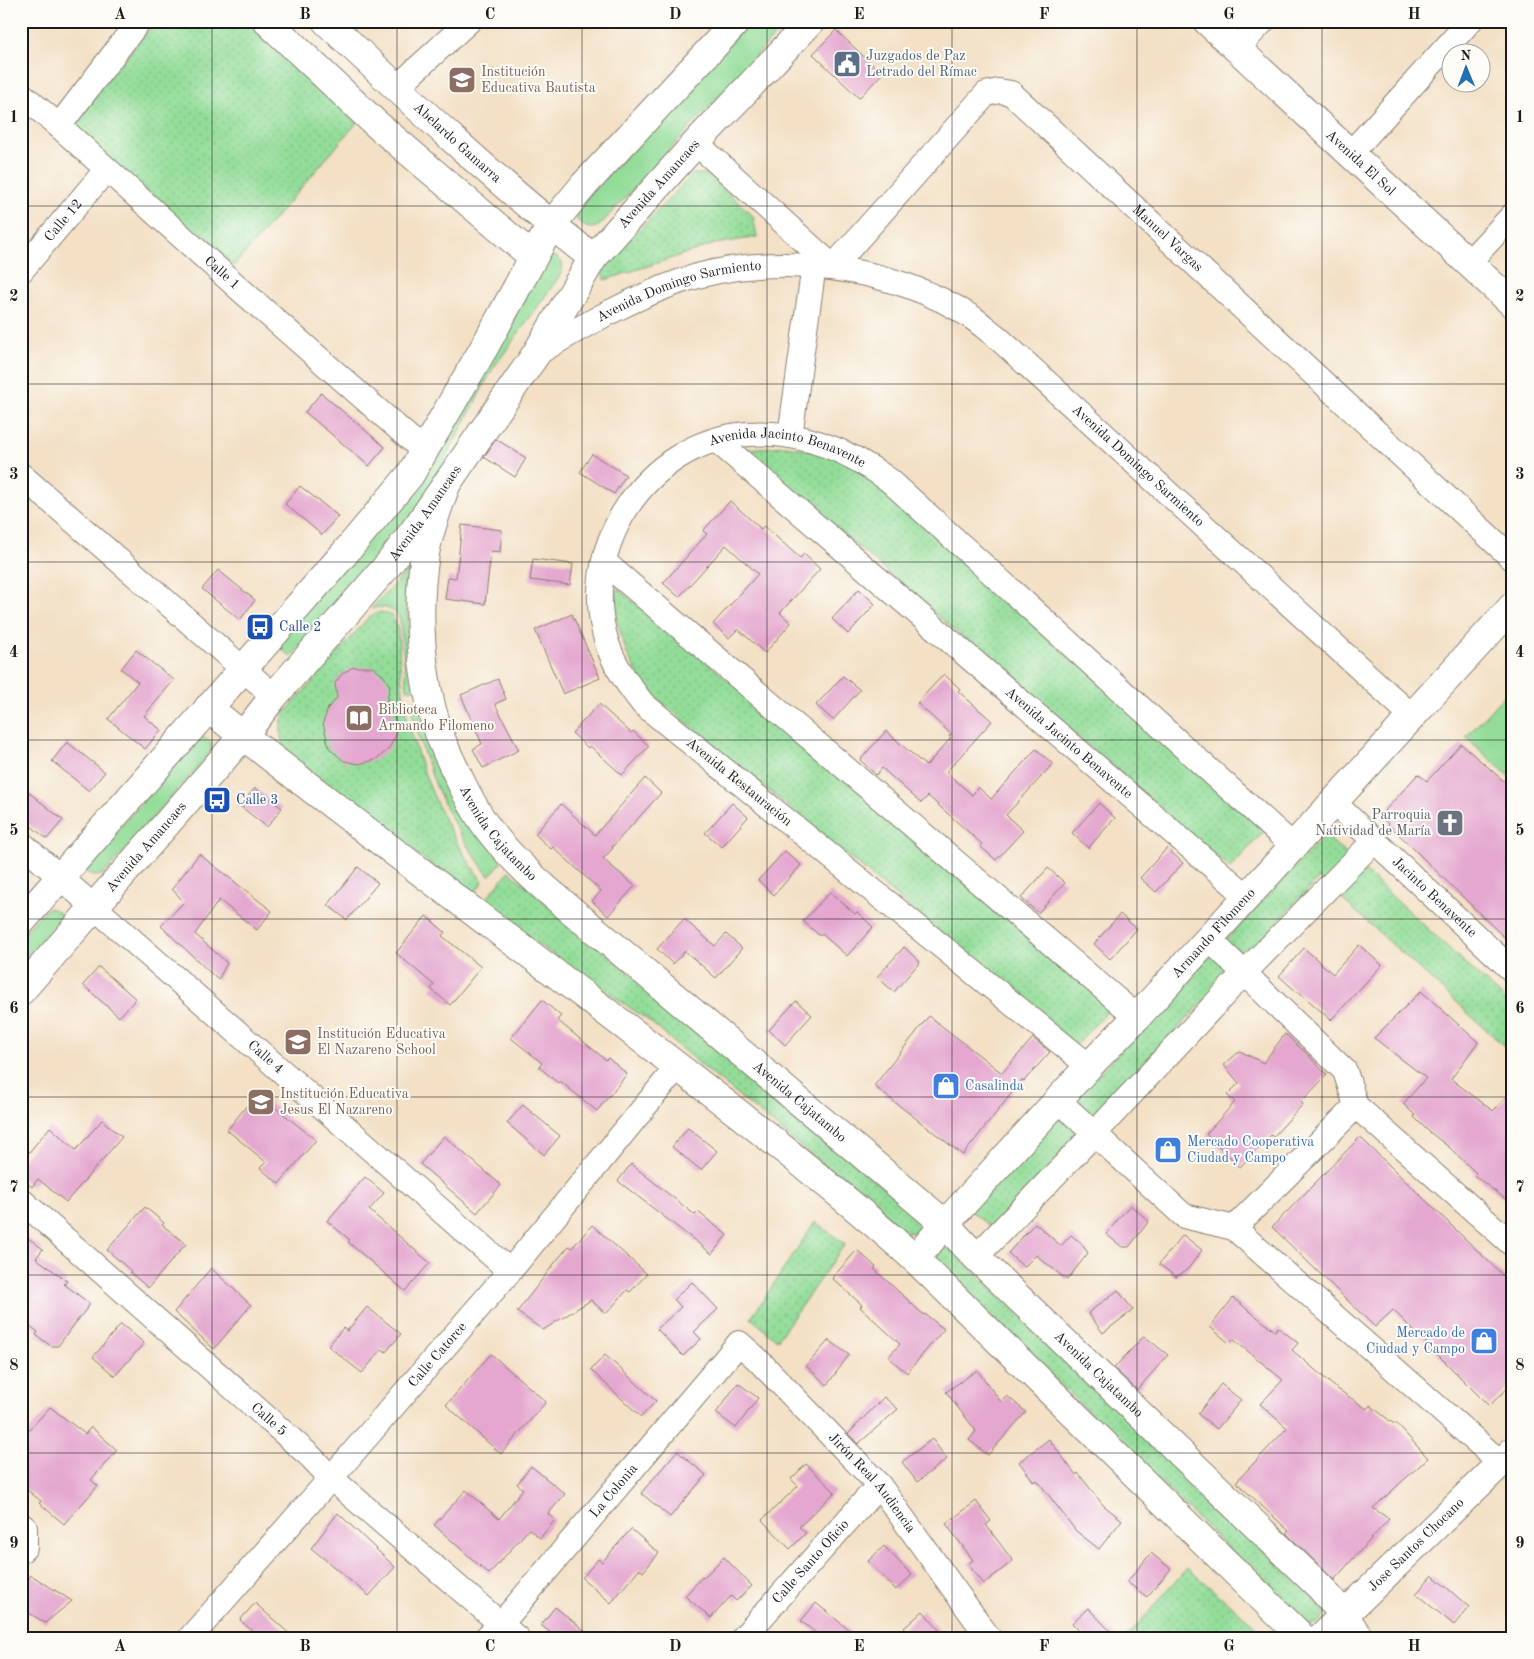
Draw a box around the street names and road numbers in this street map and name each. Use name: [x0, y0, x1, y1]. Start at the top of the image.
street label: Abelardo Gamarra: [411, 100, 504, 186]
street label: Avenida El Sol: [1323, 127, 1398, 199]
street label: Avenida Amancaes: [616, 137, 703, 231]
street label: Calle 12: [42, 197, 85, 244]
street label: Manuel Vargas: [1129, 202, 1206, 274]
street label: Calle 1: [201, 253, 242, 292]
street label: Avenida Domingo Sarmiento: [594, 259, 762, 325]
street label: Avenida Domingo Sarmiento: [1069, 402, 1207, 530]
street label: Avenida Jacinto Benavente: [707, 426, 868, 470]
street label: Avenida Amancaes: [386, 463, 464, 564]
street label: Avenida Jacinto Benavente: [1003, 685, 1135, 801]
street label: Avenida Restauración: [684, 735, 795, 829]
street label: Avenida Cajatambo: [457, 784, 539, 884]
street label: Avenida Amancaes: [104, 799, 189, 895]
street label: Jacinto Benavente: [1389, 854, 1479, 940]
street label: Armando Filomeno: [1169, 886, 1258, 981]
street label: Calle 4: [245, 1038, 286, 1076]
street label: Avenida Cajatambo: [750, 1059, 849, 1145]
street label: Calle Catorce: [406, 1320, 469, 1390]
street label: Avenida Cajatambo: [1051, 1329, 1146, 1420]
street label: Calle 5: [248, 1400, 289, 1439]
street label: Jirón Real Audiencia: [826, 1430, 918, 1536]
street label: La Colonia: [587, 1461, 640, 1520]
street label: Jose Santos Chocano: [1366, 1495, 1467, 1594]
street label: Calle Santo Oficio: [770, 1517, 852, 1607]

